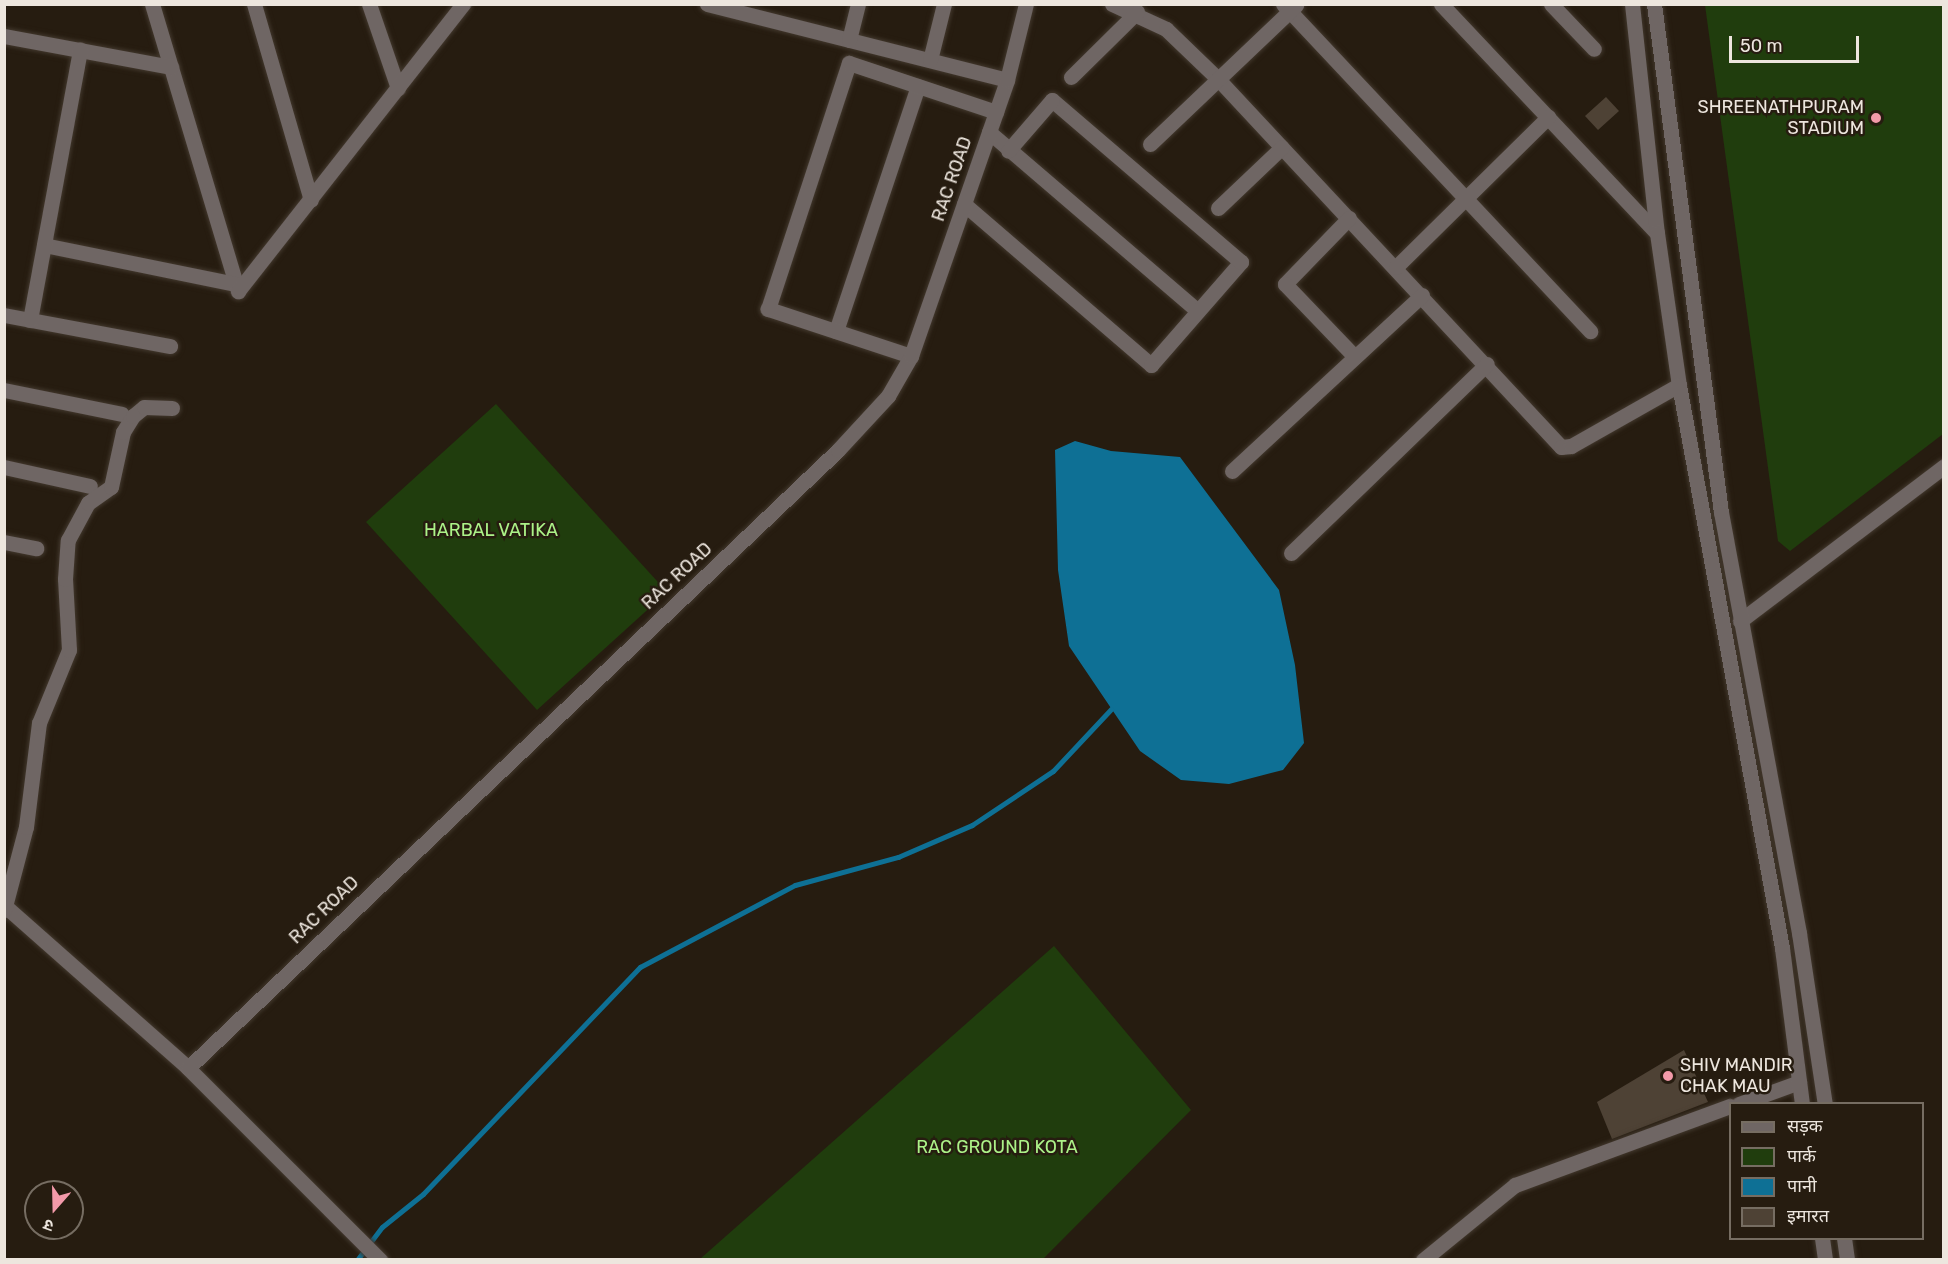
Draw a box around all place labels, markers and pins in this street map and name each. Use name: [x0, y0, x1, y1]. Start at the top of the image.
place label: SHREENATHPURAM STADIUM: [1698, 97, 1864, 140]
marker: SHREENATHPURAM STADIUM: [1869, 111, 1883, 125]
place label: SHIV MANDIR CHAK MAU: [1680, 1055, 1793, 1098]
marker: SHIV MANDIR CHAK MAU: [1661, 1069, 1675, 1083]

